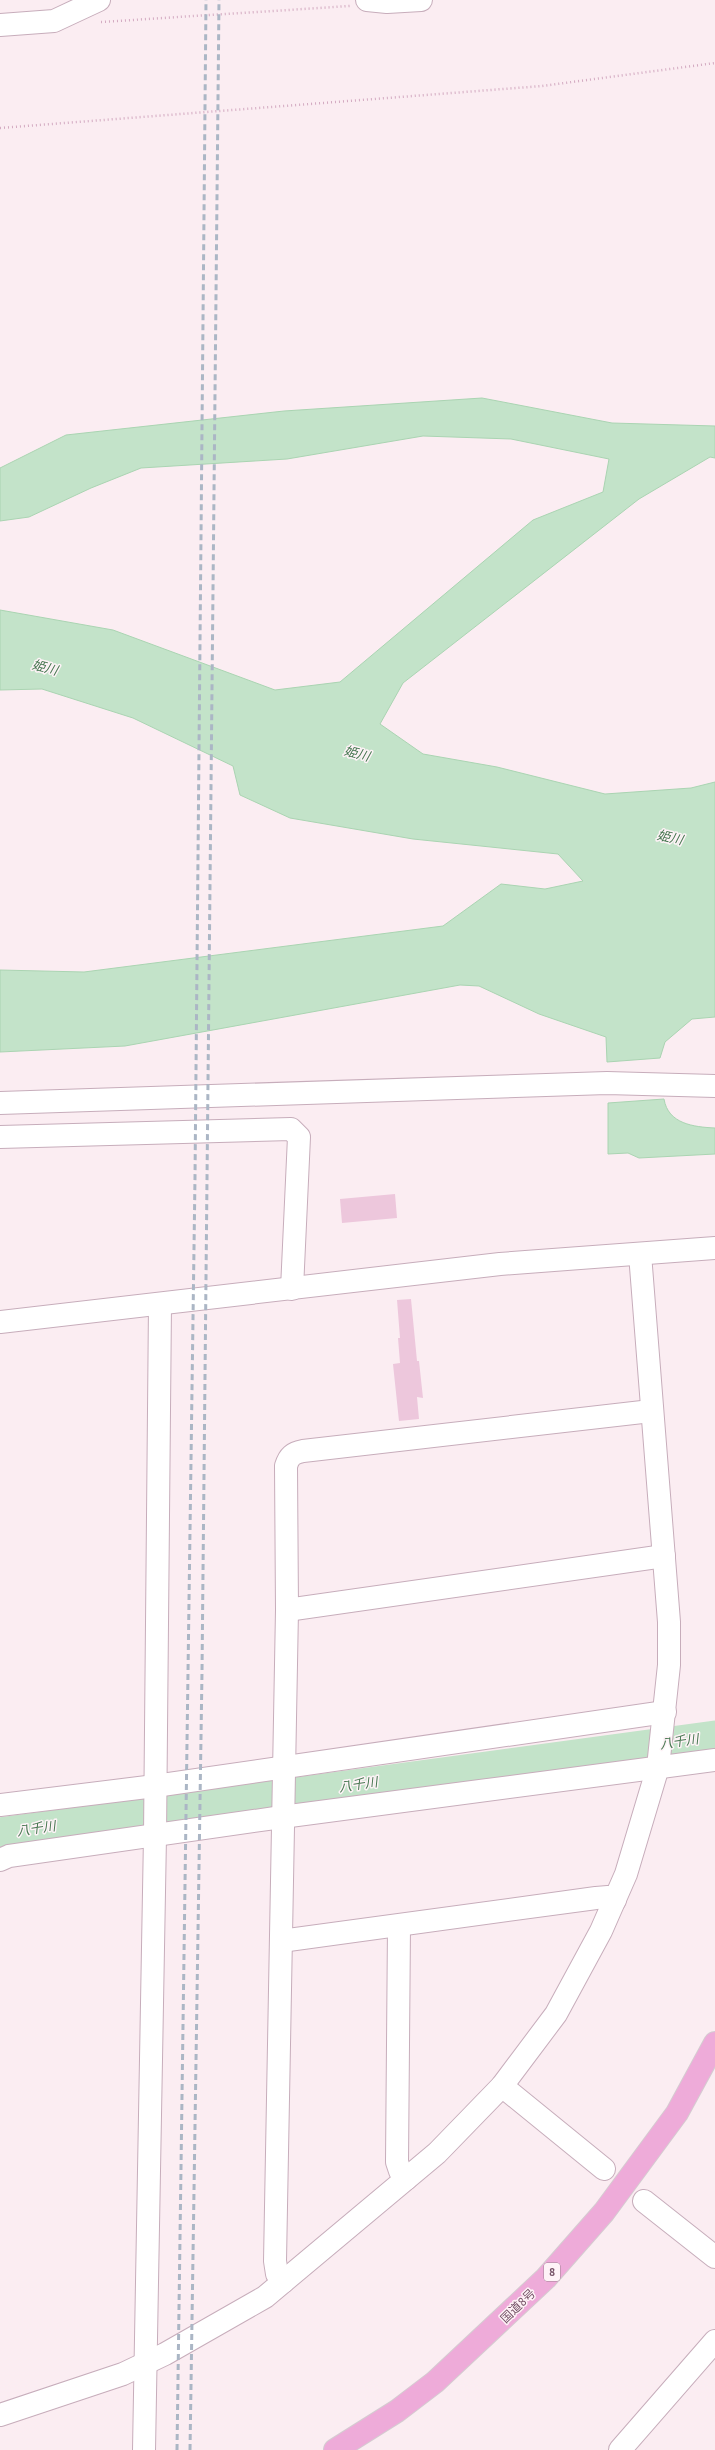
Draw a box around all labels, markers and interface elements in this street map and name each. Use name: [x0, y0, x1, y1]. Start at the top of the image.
water label: 姫川: [30, 656, 62, 680]
water label: 姫川: [342, 742, 374, 766]
water label: 姫川: [655, 826, 686, 849]
water label: 八千川: [659, 1730, 702, 1753]
water label: 八千川: [338, 1773, 381, 1796]
water label: 八千川: [16, 1817, 59, 1840]
road number: 8: [544, 2263, 560, 2281]
street label: 国道8号: [497, 2285, 538, 2326]

